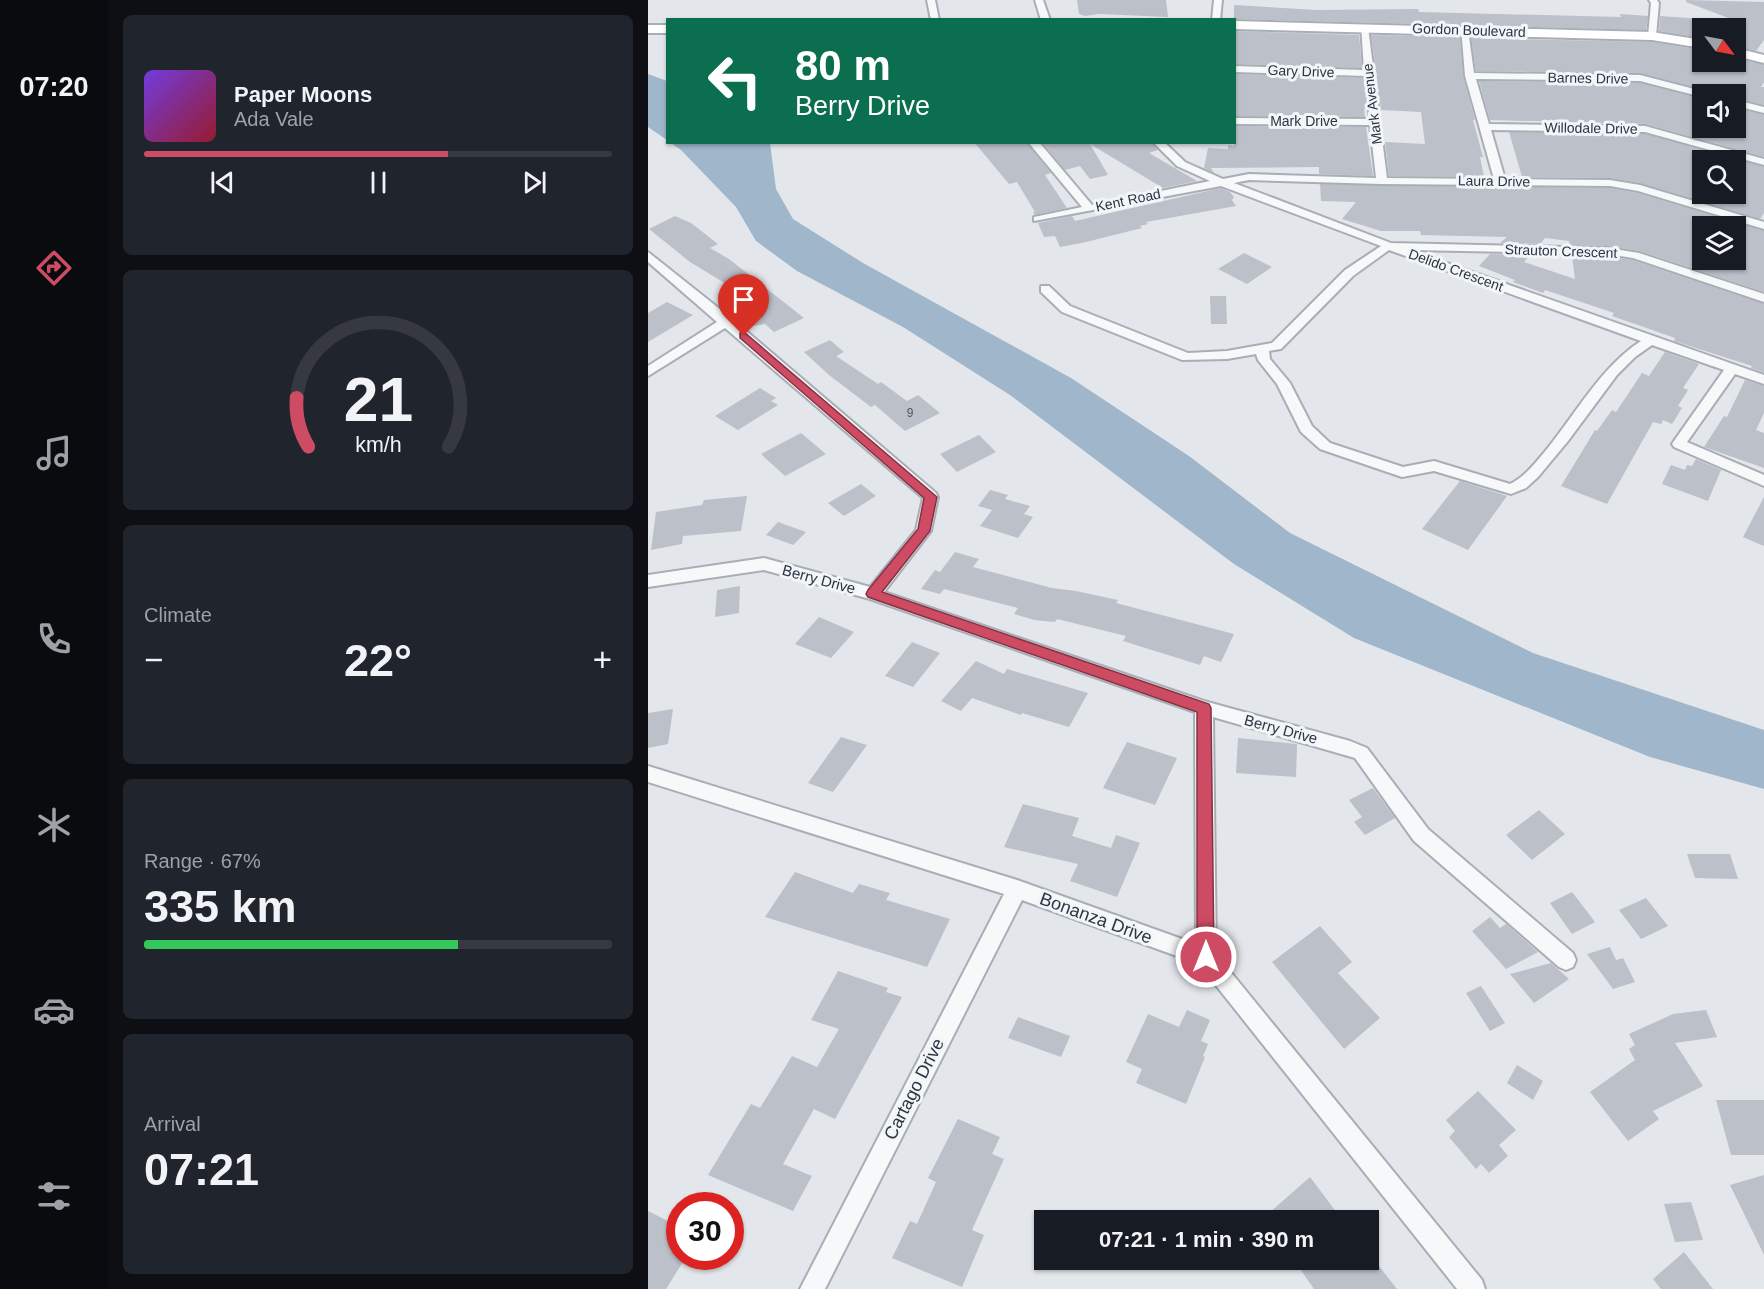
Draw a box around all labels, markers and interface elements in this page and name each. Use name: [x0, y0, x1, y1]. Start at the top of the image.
north arrow: [1692, 18, 1746, 72]
map controls: [1692, 18, 1746, 270]
street label: Gordon Boulevard: [1412, 20, 1526, 40]
icon: left: [696, 42, 774, 120]
text: 80 m: [795, 42, 891, 89]
street label: Gary Drive: [1267, 62, 1335, 80]
street label: Mark Avenue: [1359, 62, 1385, 145]
street label: Barnes Drive: [1547, 69, 1629, 87]
text: 07:20: [19, 72, 89, 102]
text: Paper Moons: [234, 82, 372, 107]
button: sound: [1692, 84, 1746, 138]
text: Berry Drive: [795, 91, 930, 121]
text: Ada Vale: [234, 108, 314, 130]
street label: Mark Drive: [1270, 113, 1338, 129]
street label: Willodale Drive: [1544, 119, 1638, 137]
button: search: [1692, 150, 1746, 204]
icon: previous: [206, 166, 239, 199]
icon: pause: [362, 166, 395, 199]
icon: next: [518, 166, 551, 199]
street label: Laura Drive: [1458, 172, 1531, 190]
street label: Kent Road: [1094, 185, 1162, 215]
button: layers: [1692, 216, 1746, 270]
street label: Strauton Crescent: [1504, 241, 1618, 261]
street label: Delido Crescent: [1406, 245, 1506, 295]
icon: directions: [33, 247, 75, 289]
pin: [718, 274, 769, 336]
icon: arrive: [727, 283, 760, 316]
text: 21: [343, 365, 413, 434]
house number: 9: [907, 406, 914, 420]
icon: music: [33, 432, 75, 474]
text: km/h: [355, 433, 401, 457]
street label: Berry Drive: [781, 561, 857, 597]
text: Climate: [144, 604, 212, 626]
icon: phone: [33, 618, 75, 660]
text: 22°: [344, 635, 412, 686]
text: −: [144, 641, 163, 678]
text: +: [593, 641, 612, 678]
street label: Berry Drive: [1243, 711, 1319, 747]
icon: climate: [33, 804, 75, 846]
text: Range · 67%: [144, 850, 261, 872]
text: 335 km: [144, 881, 297, 932]
street label: Bonanza Drive: [1037, 888, 1155, 948]
position arrow: [1174, 925, 1238, 989]
icon: car: [33, 989, 75, 1031]
street label: Cartago Drive: [880, 1035, 948, 1143]
text: Arrival: [144, 1113, 201, 1135]
text: 07:21: [144, 1144, 259, 1195]
icon: filters: [33, 1175, 75, 1217]
speed limit sign: 30: [666, 1192, 744, 1270]
text: 07:21 · 1 min · 390 m: [1099, 1227, 1314, 1252]

